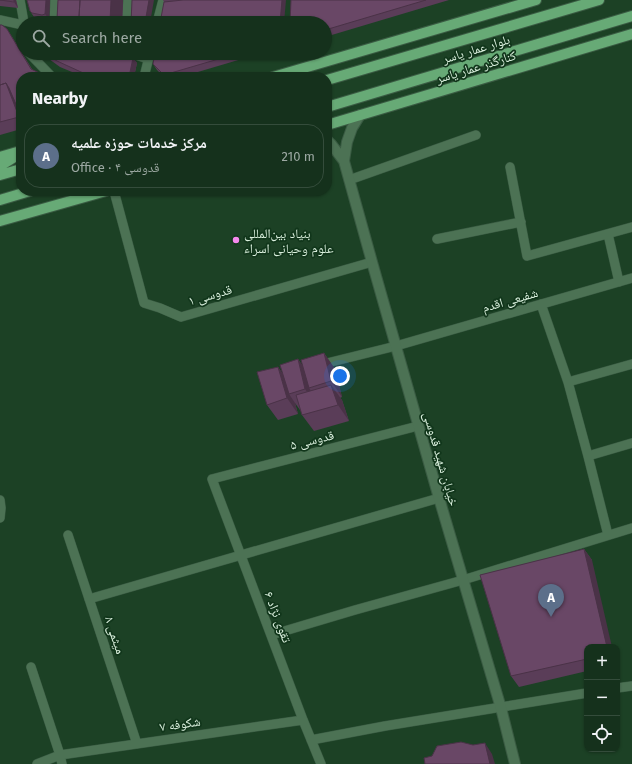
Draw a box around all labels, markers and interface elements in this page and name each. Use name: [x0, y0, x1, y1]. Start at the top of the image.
search box: [16, 16, 332, 60]
icon: search: [30, 27, 52, 49]
text: Search here: [62, 29, 142, 47]
street label: بلوار عمار یاسر: [440, 32, 512, 68]
street label: کنارگذر عمار یاسر: [433, 48, 519, 88]
text: Nearby: [32, 88, 87, 109]
text: مرکز خدمات حوزه علمیه: [71, 134, 207, 152]
text: A: [42, 149, 50, 164]
text: 210 m: [281, 149, 315, 164]
text: Office · قدوسی ۴: [71, 160, 159, 175]
place label: بنیاد بین‌المللی علوم وحیانی اسراء: [244, 226, 334, 257]
marker: بنیاد بین‌المللی علوم وحیانی اسراء: [231, 235, 241, 245]
street label: قدوسی ۱: [187, 282, 234, 309]
street label: شفیعی اقدم: [480, 285, 540, 316]
your location: [330, 366, 350, 386]
street label: خیابان شهید قدوسی: [419, 410, 462, 508]
street label: قدوسی ۵: [289, 427, 336, 454]
pin: A: [538, 584, 564, 617]
street label: تقوی نژاد ۶: [260, 589, 295, 645]
street label: میثمی ۸: [101, 614, 128, 656]
map controls: [584, 644, 620, 752]
button: +: [584, 644, 620, 680]
button: −: [584, 680, 620, 716]
street label: شکوفه ۷: [159, 714, 202, 735]
button: locate: [584, 716, 620, 752]

